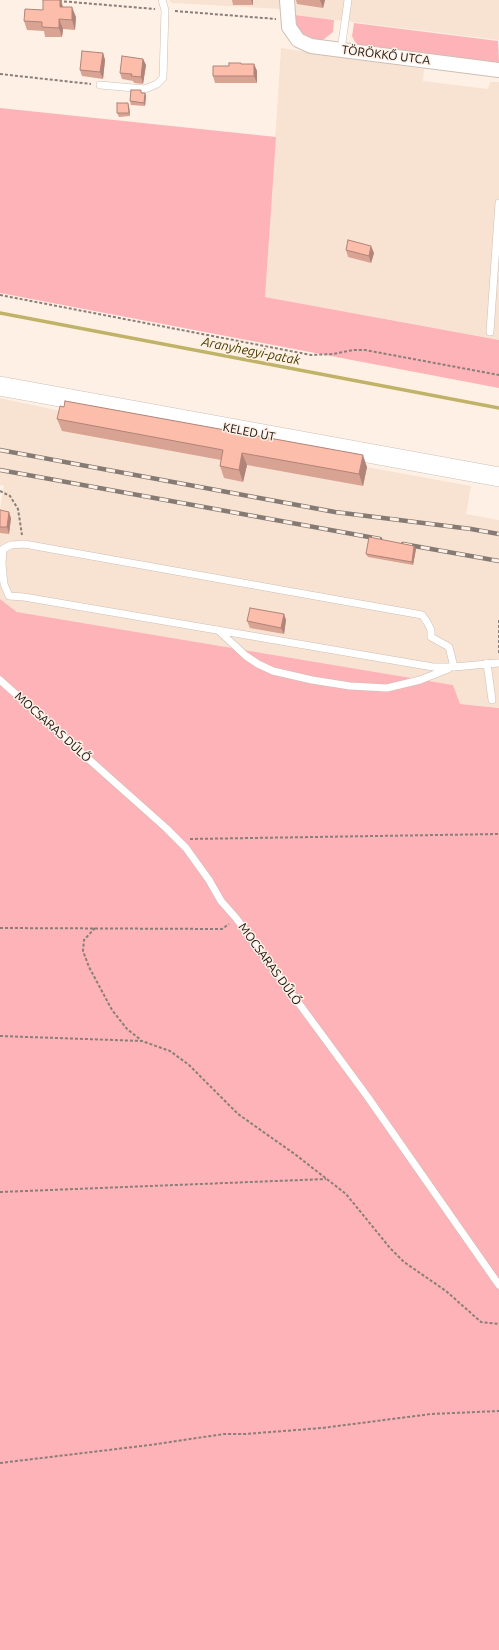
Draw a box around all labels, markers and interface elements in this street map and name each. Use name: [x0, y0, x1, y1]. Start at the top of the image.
street label: TÖRÖKKŐ UTCA: [341, 42, 431, 68]
water label: Aranyhegyi-patak: [200, 334, 302, 368]
street label: KELED ÚT: [222, 420, 276, 444]
street label: MOCSARAS DŰLŐ: [12, 689, 94, 765]
street label: MOCSARAS DŰLŐ: [235, 920, 305, 1008]

